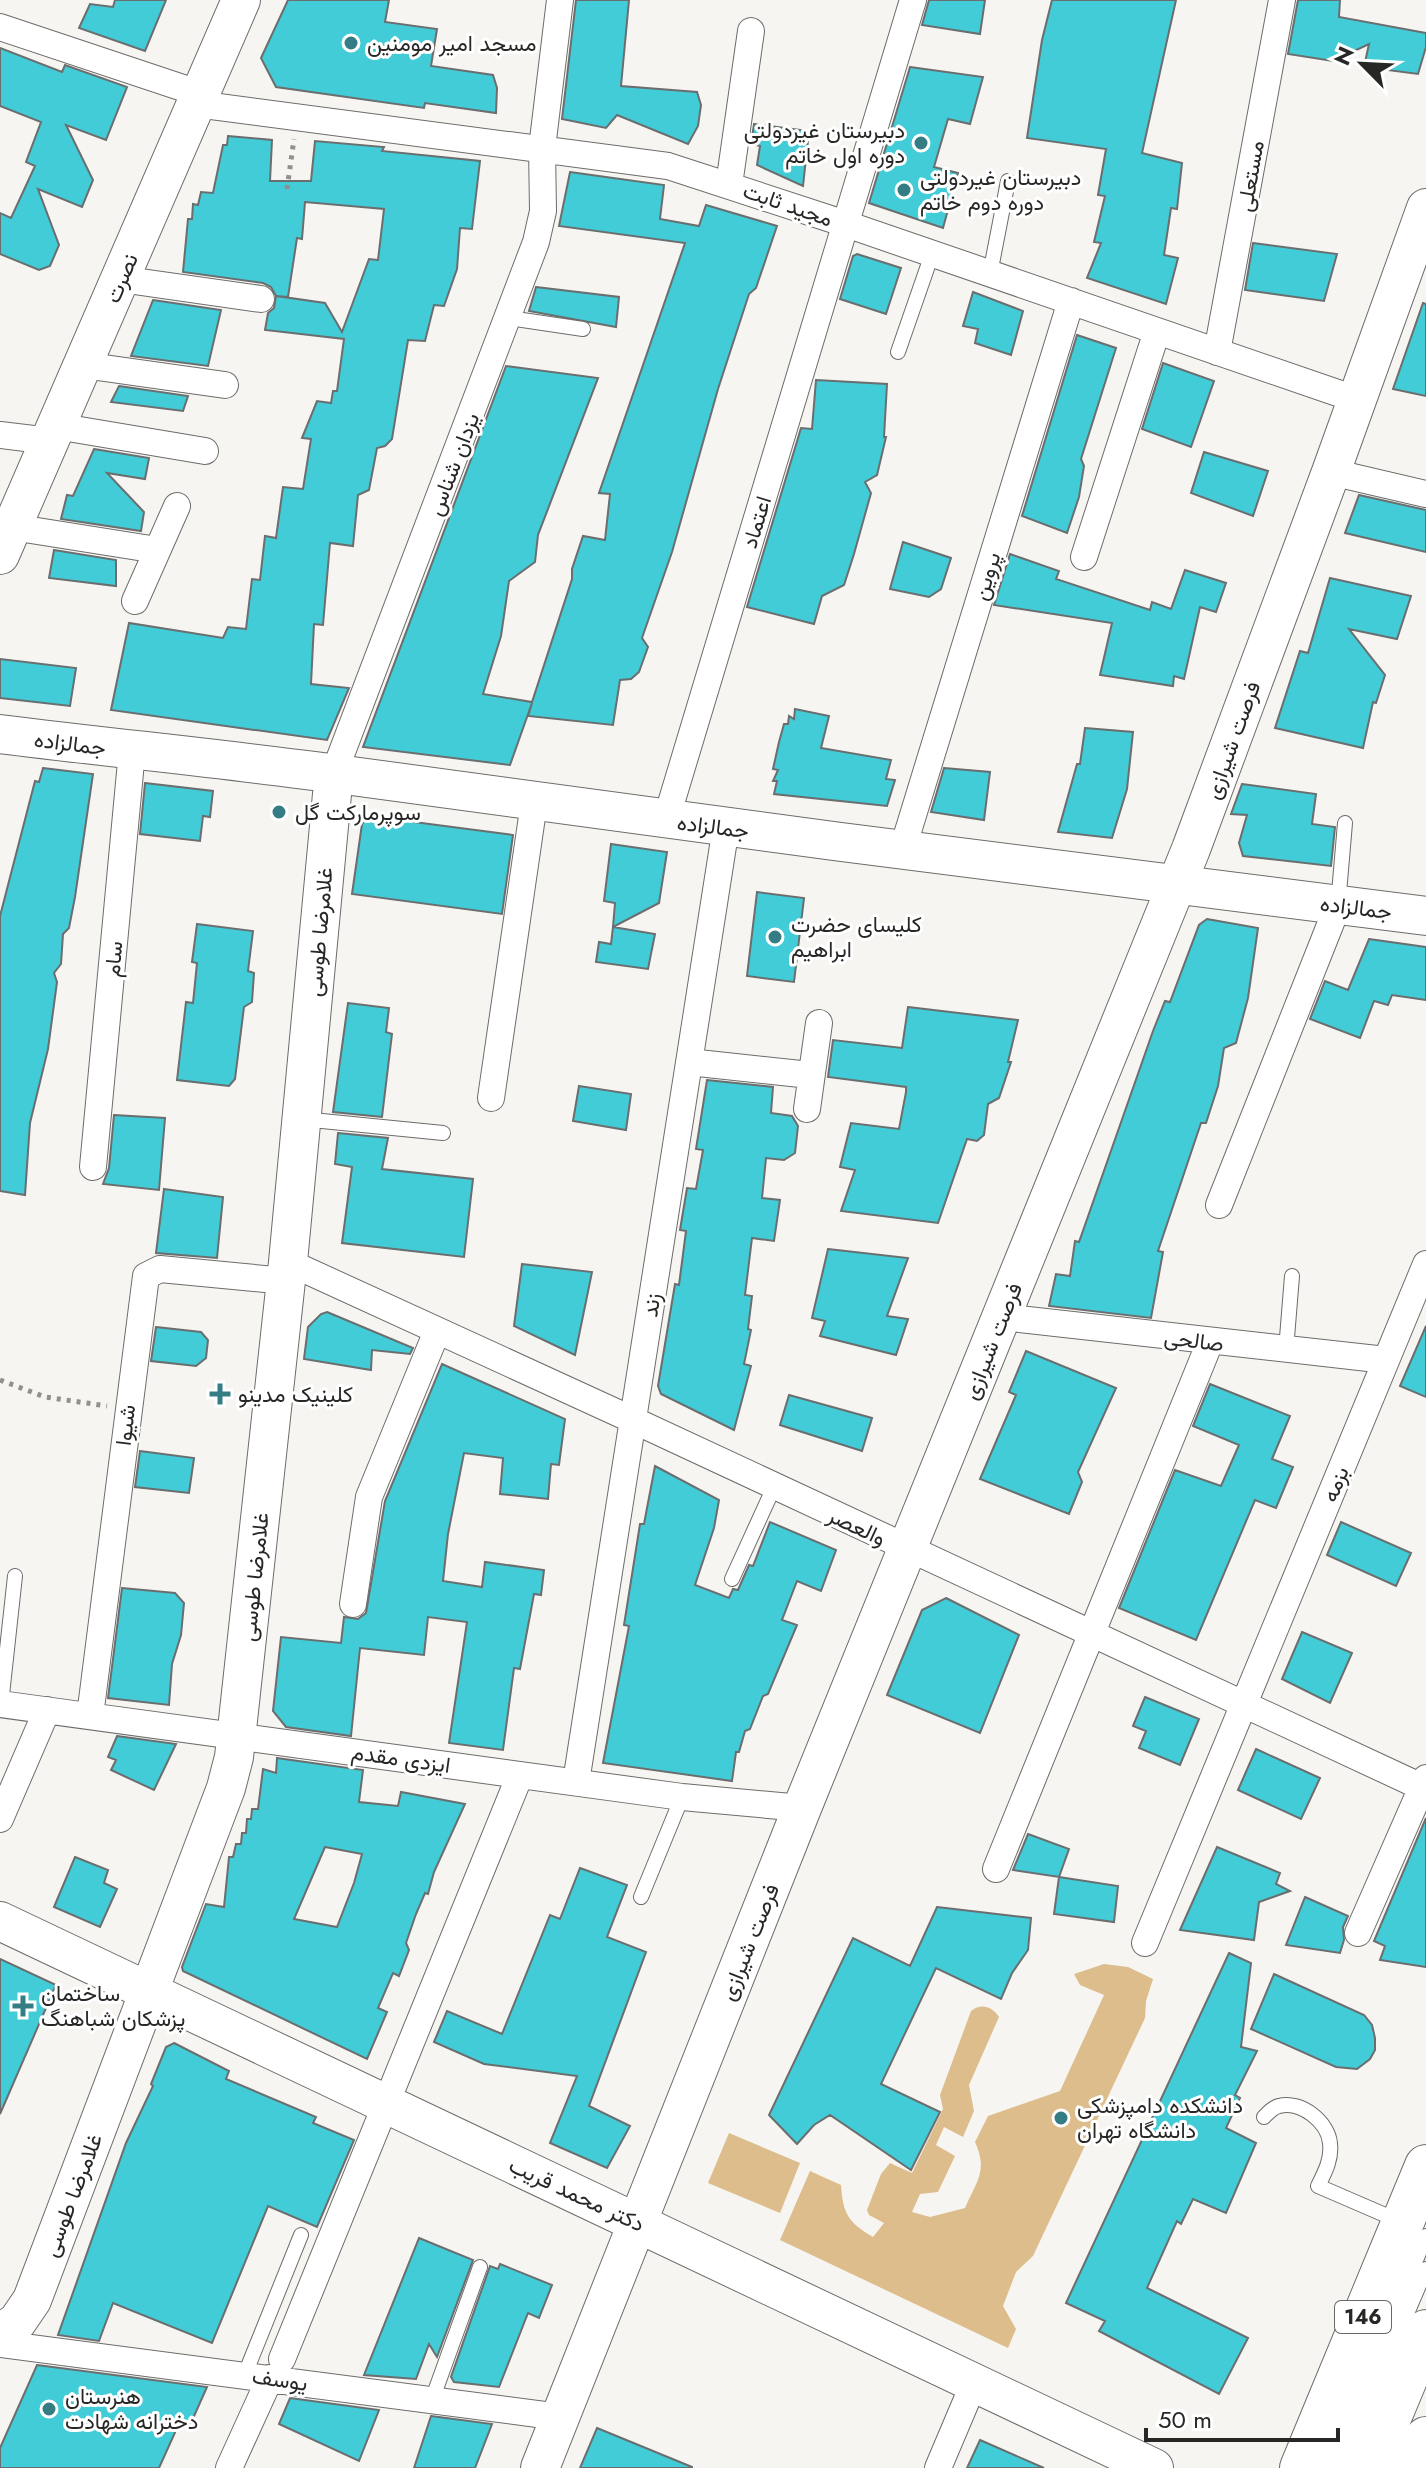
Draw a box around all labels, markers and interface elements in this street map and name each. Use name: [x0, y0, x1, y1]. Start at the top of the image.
north arrow: [1322, 24, 1402, 104]
place label: مسجد امیر مومنین: [367, 27, 537, 59]
marker: مسجد امیر مومنین: [342, 34, 360, 52]
text: N: [1326, 41, 1362, 70]
place label: دبیرستان غیردولتی دوره اول خاتم: [744, 114, 905, 171]
marker: دبیرستان غیردولتی دوره اول خاتم: [912, 134, 930, 152]
street label: مستعلی: [1228, 138, 1272, 214]
place label: دبیرستان غیردولتی دوره دوم خاتم: [920, 161, 1081, 218]
street label: مجید ثابت: [739, 174, 837, 234]
marker: دبیرستان غیردولتی دوره دوم خاتم: [895, 181, 913, 199]
street label: نصرت: [96, 248, 146, 308]
street label: یزدان شناس: [419, 408, 487, 520]
street label: اعتماد: [733, 492, 779, 552]
street label: پروین: [964, 548, 1008, 604]
street label: فرصت شیرازی: [1196, 676, 1268, 804]
street label: جمالزاده: [32, 723, 108, 763]
place label: سوپرمارکت گل: [295, 796, 421, 828]
marker: سوپرمارکت گل: [270, 803, 288, 821]
street label: جمالزاده: [675, 806, 751, 846]
street label: غلامرضا طوسی: [297, 866, 341, 998]
street label: جمالزاده: [1318, 887, 1394, 927]
place label: کلیسای حضرت ابراهیم: [791, 908, 922, 965]
marker: کلیسای حضرت ابراهیم: [766, 928, 784, 946]
street label: سام: [95, 940, 131, 978]
street label: فرصت شیرازی: [954, 1278, 1030, 1404]
street label: زند: [633, 1291, 669, 1319]
street label: صالحی: [1162, 1320, 1226, 1360]
place label: کلینیک مدینو: [238, 1378, 353, 1410]
marker: کلینیک مدینو: [209, 1383, 231, 1405]
street label: شیوا: [107, 1402, 143, 1448]
street label: بزمه: [1313, 1461, 1357, 1507]
street label: والعصر: [822, 1498, 892, 1553]
street label: غلامرضا طوسی: [231, 1511, 277, 1643]
street label: ایزدی مقدم: [349, 1735, 453, 1781]
street label: فرصت شیرازی: [711, 1879, 787, 2005]
place label: ساختمان پزشکان شباهنگ: [41, 1977, 185, 2034]
marker: ساختمان پزشکان شباهنگ: [12, 1995, 34, 2017]
place label: دانشکده دامپزشکی دانشگاه تهران: [1077, 2089, 1243, 2146]
marker: دانشکده دامپزشکی دانشگاه تهران: [1052, 2109, 1070, 2127]
street label: غلامرضا طوسی: [34, 2129, 110, 2261]
street label: دکتر محمد قریب: [504, 2149, 650, 2239]
road number: 146: [1335, 2301, 1391, 2333]
street label: یوسف: [250, 2359, 310, 2399]
place label: هنرستان دخترانه شهادت: [65, 2380, 198, 2437]
scale bar: [1146, 2392, 1338, 2442]
marker: هنرستان دخترانه شهادت: [40, 2400, 58, 2418]
text: 50 m: [1158, 2402, 1212, 2437]

